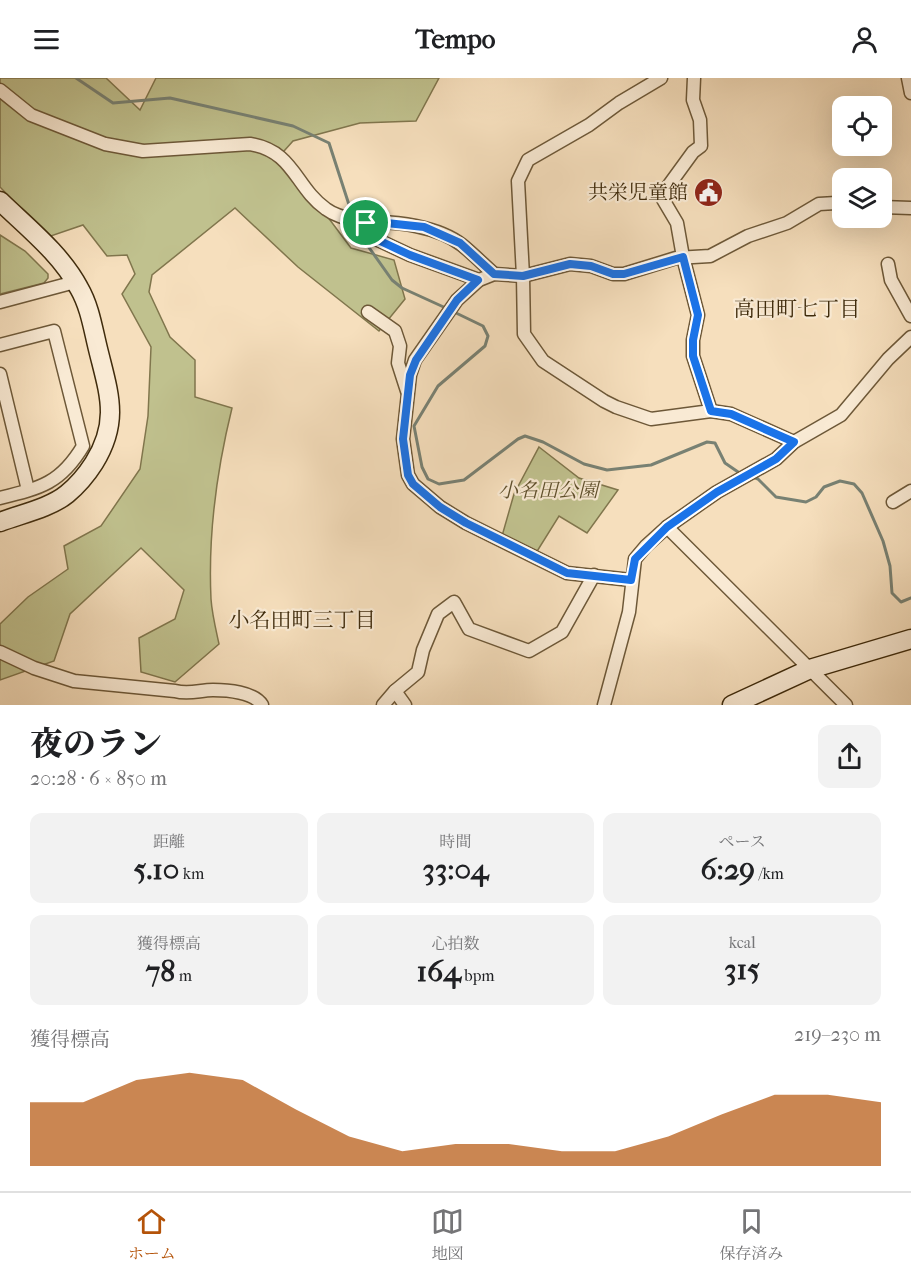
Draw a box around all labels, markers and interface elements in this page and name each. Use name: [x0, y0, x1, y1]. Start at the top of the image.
icon: menu: [30, 23, 63, 56]
text: Tempo: [415, 23, 496, 55]
icon: person: [848, 23, 881, 56]
map controls: [832, 96, 892, 228]
button: locate: [832, 96, 892, 156]
button: layers: [832, 168, 892, 228]
public building icon: 共栄児童館: [693, 176, 725, 208]
place label: 共栄児童館: [588, 181, 688, 204]
pin: [340, 197, 391, 248]
icon: arrive: [349, 206, 382, 239]
district label: 高田町七丁目: [734, 297, 860, 321]
park label: 小名田公園: [498, 479, 601, 502]
district label: 小名田町三丁目: [229, 608, 376, 632]
text: 夜のラン: [30, 725, 162, 764]
button: share: [818, 725, 881, 788]
text: 20:28 · 6 × 850 m: [30, 767, 167, 790]
text: 距離: [153, 832, 185, 851]
text: 時間: [439, 832, 472, 851]
text: ペース: [719, 832, 766, 851]
text: 5.10: [133, 852, 179, 887]
text: 33:04: [423, 852, 488, 887]
text: 6:29: [700, 852, 755, 887]
text: km: [179, 864, 204, 883]
text: /km: [755, 864, 784, 883]
text: kcal: [729, 933, 756, 952]
text: 獲得標高: [137, 934, 201, 953]
text: 心拍数: [431, 934, 480, 953]
text: 315: [724, 952, 760, 987]
text: 78: [146, 954, 175, 989]
text: 164: [416, 954, 461, 989]
text: m: [175, 966, 192, 985]
text: bpm: [461, 966, 495, 985]
text: 219–230 m: [794, 1023, 881, 1046]
text: 獲得標高: [30, 1028, 110, 1051]
tab: ホーム: [128, 1205, 176, 1264]
tab: 地図: [431, 1205, 464, 1264]
tab: 保存済み: [719, 1205, 783, 1264]

